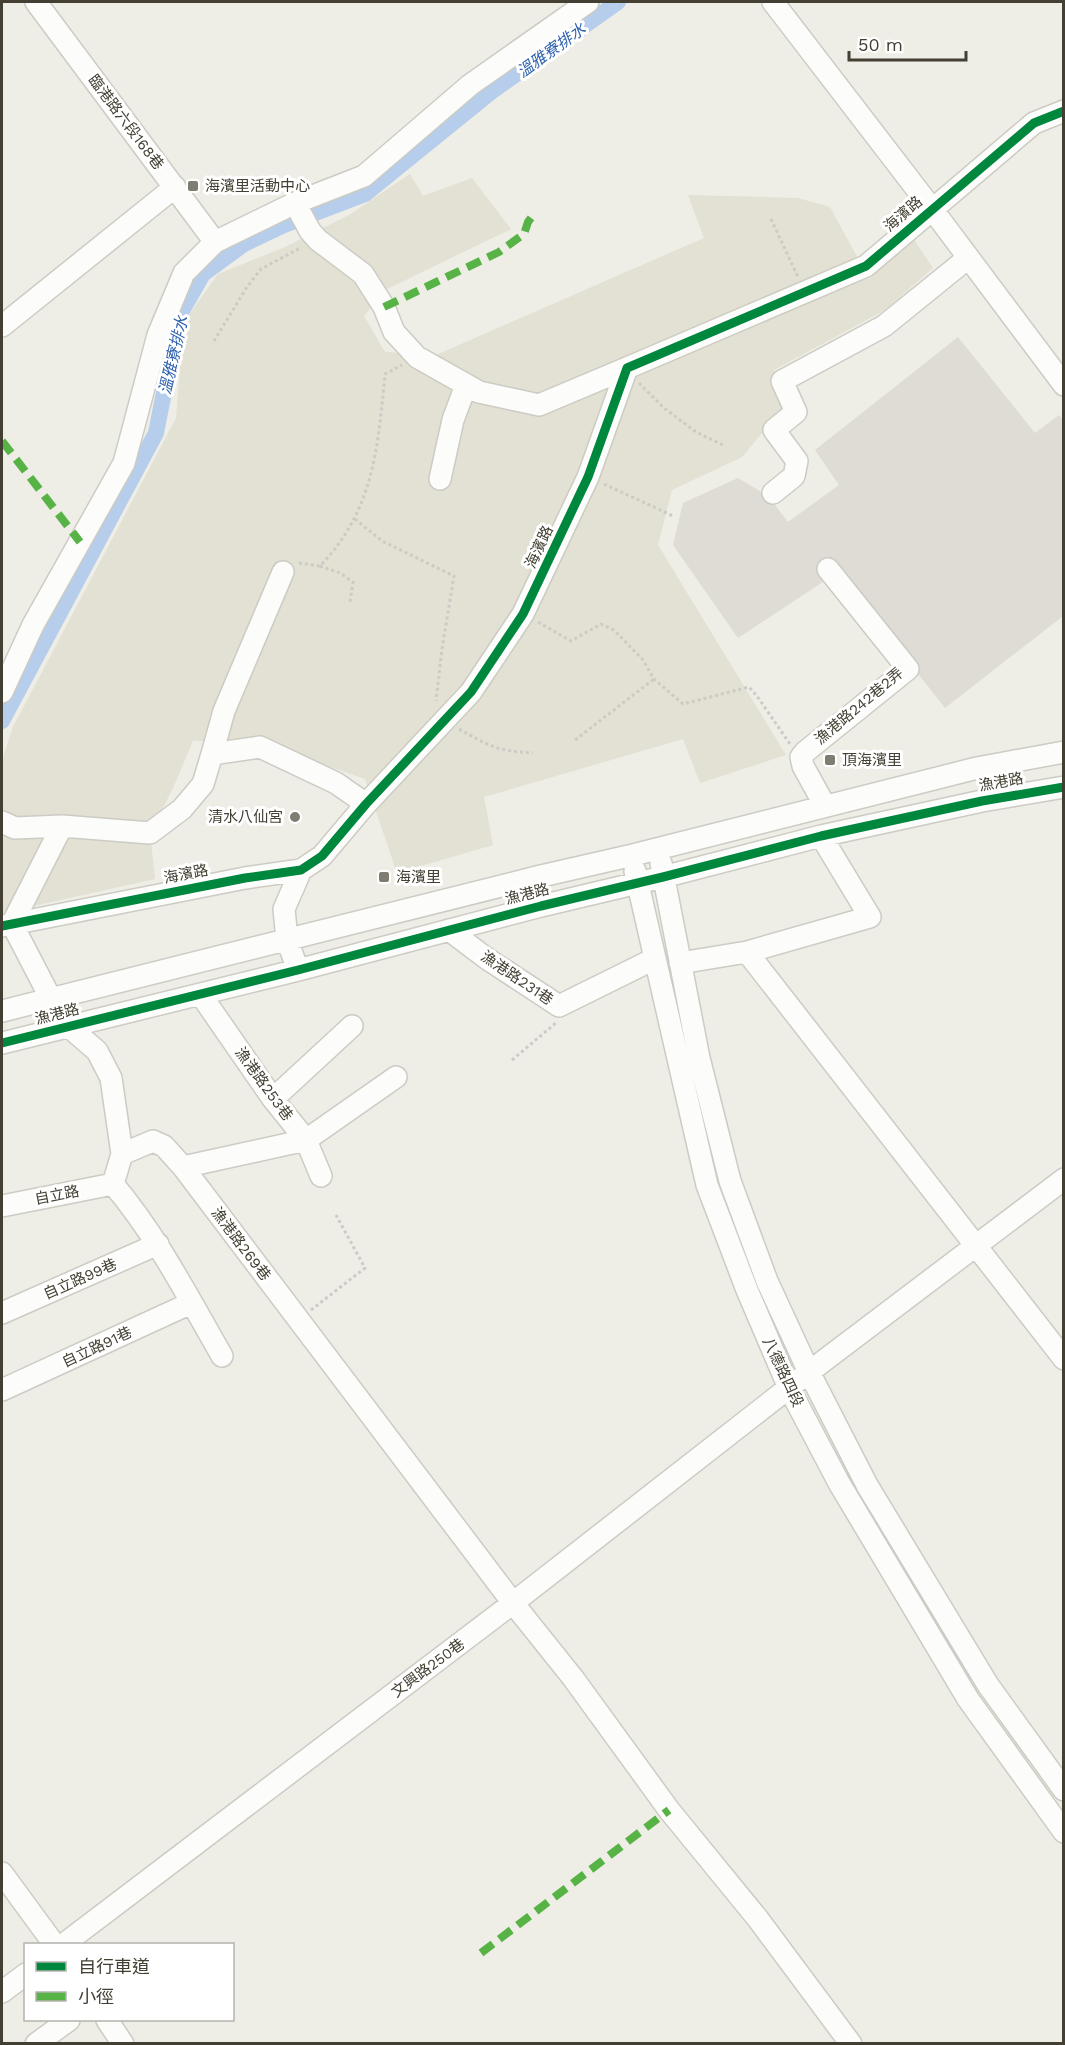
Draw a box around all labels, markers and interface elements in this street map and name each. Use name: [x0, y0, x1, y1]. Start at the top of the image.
water label: 溫雅寮排水: [513, 19, 590, 82]
scale bar: [849, 24, 966, 62]
text: 50 m: [858, 34, 903, 55]
street label: 臨港路六段168巷: [84, 71, 168, 173]
place label: 海濱里活動中心: [205, 177, 310, 195]
marker: 海濱里活動中心: [186, 179, 200, 193]
street label: 海濱路: [880, 192, 926, 236]
water label: 溫雅寮排水: [155, 313, 192, 396]
street label: 海濱路: [521, 523, 557, 571]
street label: 漁港路242巷2弄: [811, 664, 907, 748]
place label: 頂海濱里: [842, 751, 902, 769]
marker: 頂海濱里: [823, 753, 837, 767]
street label: 漁港路: [977, 769, 1025, 795]
place label: 清水八仙宮: [208, 808, 283, 826]
marker: 清水八仙宮: [288, 810, 302, 824]
street label: 海濱路: [162, 861, 210, 887]
place label: 海濱里: [396, 868, 441, 886]
marker: 海濱里: [377, 870, 391, 884]
street label: 漁港路: [503, 880, 551, 908]
street label: 漁港路231巷: [477, 947, 557, 1009]
street label: 漁港路: [33, 1000, 81, 1028]
street label: 漁港路253巷: [231, 1044, 297, 1124]
street label: 自立路: [33, 1182, 81, 1208]
street label: 漁港路269巷: [208, 1204, 274, 1284]
street label: 自立路99巷: [40, 1255, 120, 1303]
street label: 自立路91巷: [59, 1323, 135, 1371]
street label: 八德路四段: [759, 1334, 807, 1410]
street label: 文興路250巷: [388, 1635, 468, 1701]
legend: [24, 1943, 234, 2021]
text: 自行車道: [78, 1956, 150, 1977]
text: 小徑: [78, 1986, 114, 2007]

